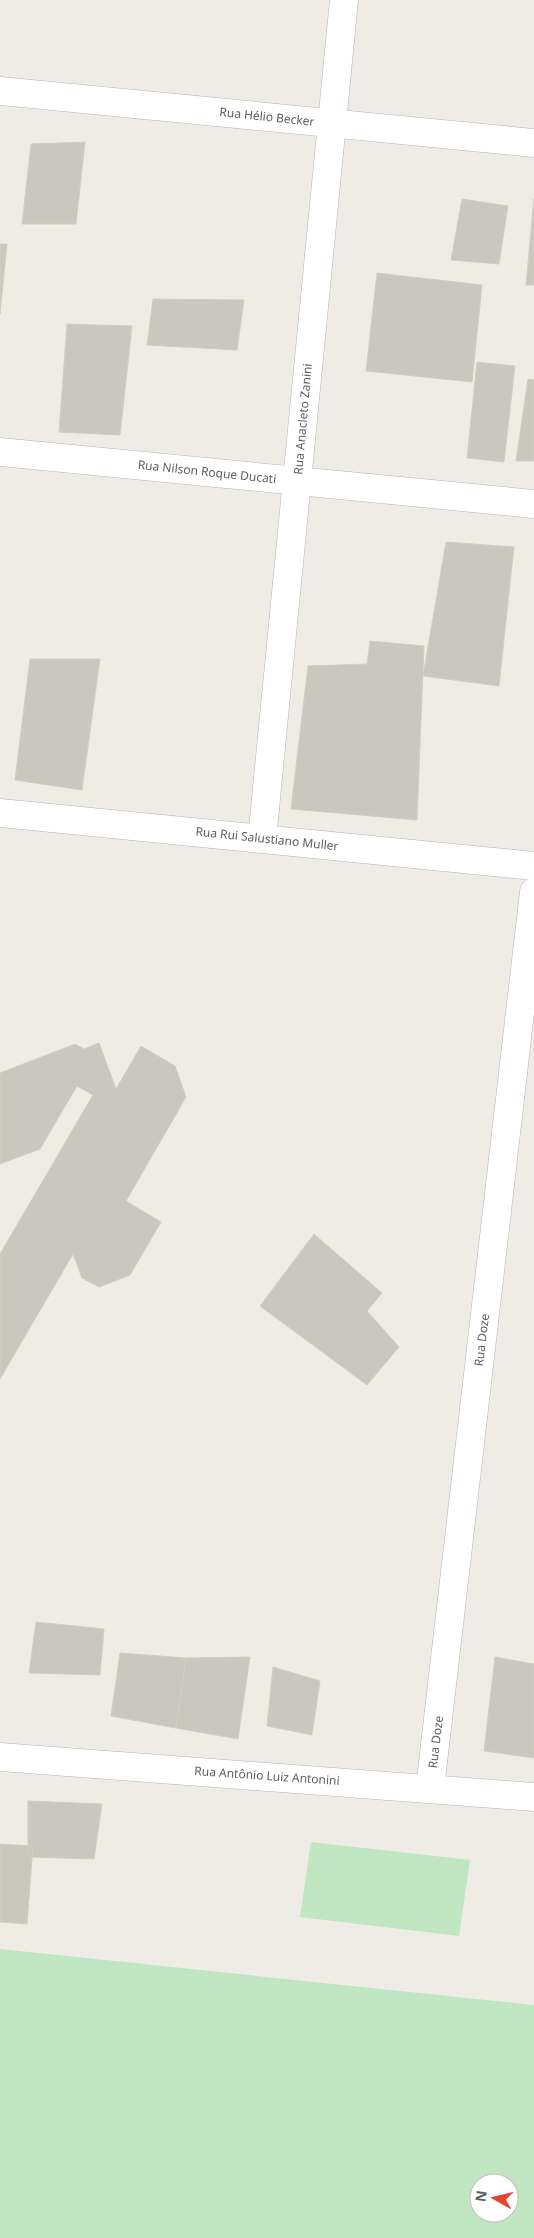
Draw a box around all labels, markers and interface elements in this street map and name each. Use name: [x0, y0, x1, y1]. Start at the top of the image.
street label: Rua Hélio Becker: [219, 103, 315, 130]
street label: Rua Anacleto Zanini: [289, 363, 316, 475]
street label: Rua Nilson Roque Ducati: [137, 456, 277, 487]
street label: Rua Rui Salustiano Muller: [195, 823, 339, 854]
street label: Rua Doze: [470, 1312, 493, 1367]
street label: Rua Doze: [424, 1714, 447, 1769]
street label: Rua Antônio Luiz Antonini: [194, 1762, 340, 1789]
north arrow: [469, 2173, 519, 2223]
text: N: [470, 2189, 491, 2203]

